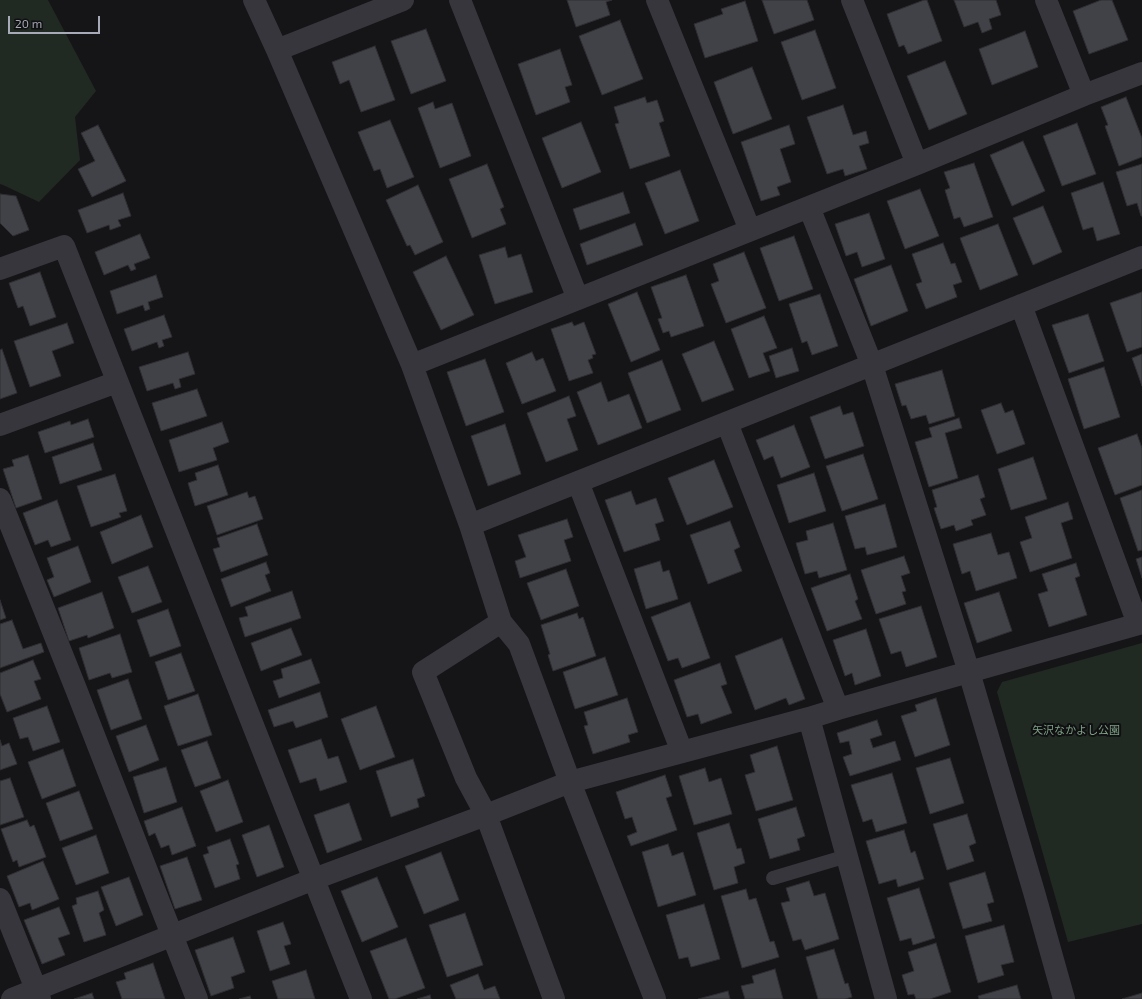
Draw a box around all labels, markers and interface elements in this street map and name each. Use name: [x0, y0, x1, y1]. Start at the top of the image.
scale bar: [10, 8, 102, 34]
text: 20 m: [15, 16, 42, 30]
park label: 矢沢なかよし公園: [1032, 723, 1120, 737]

